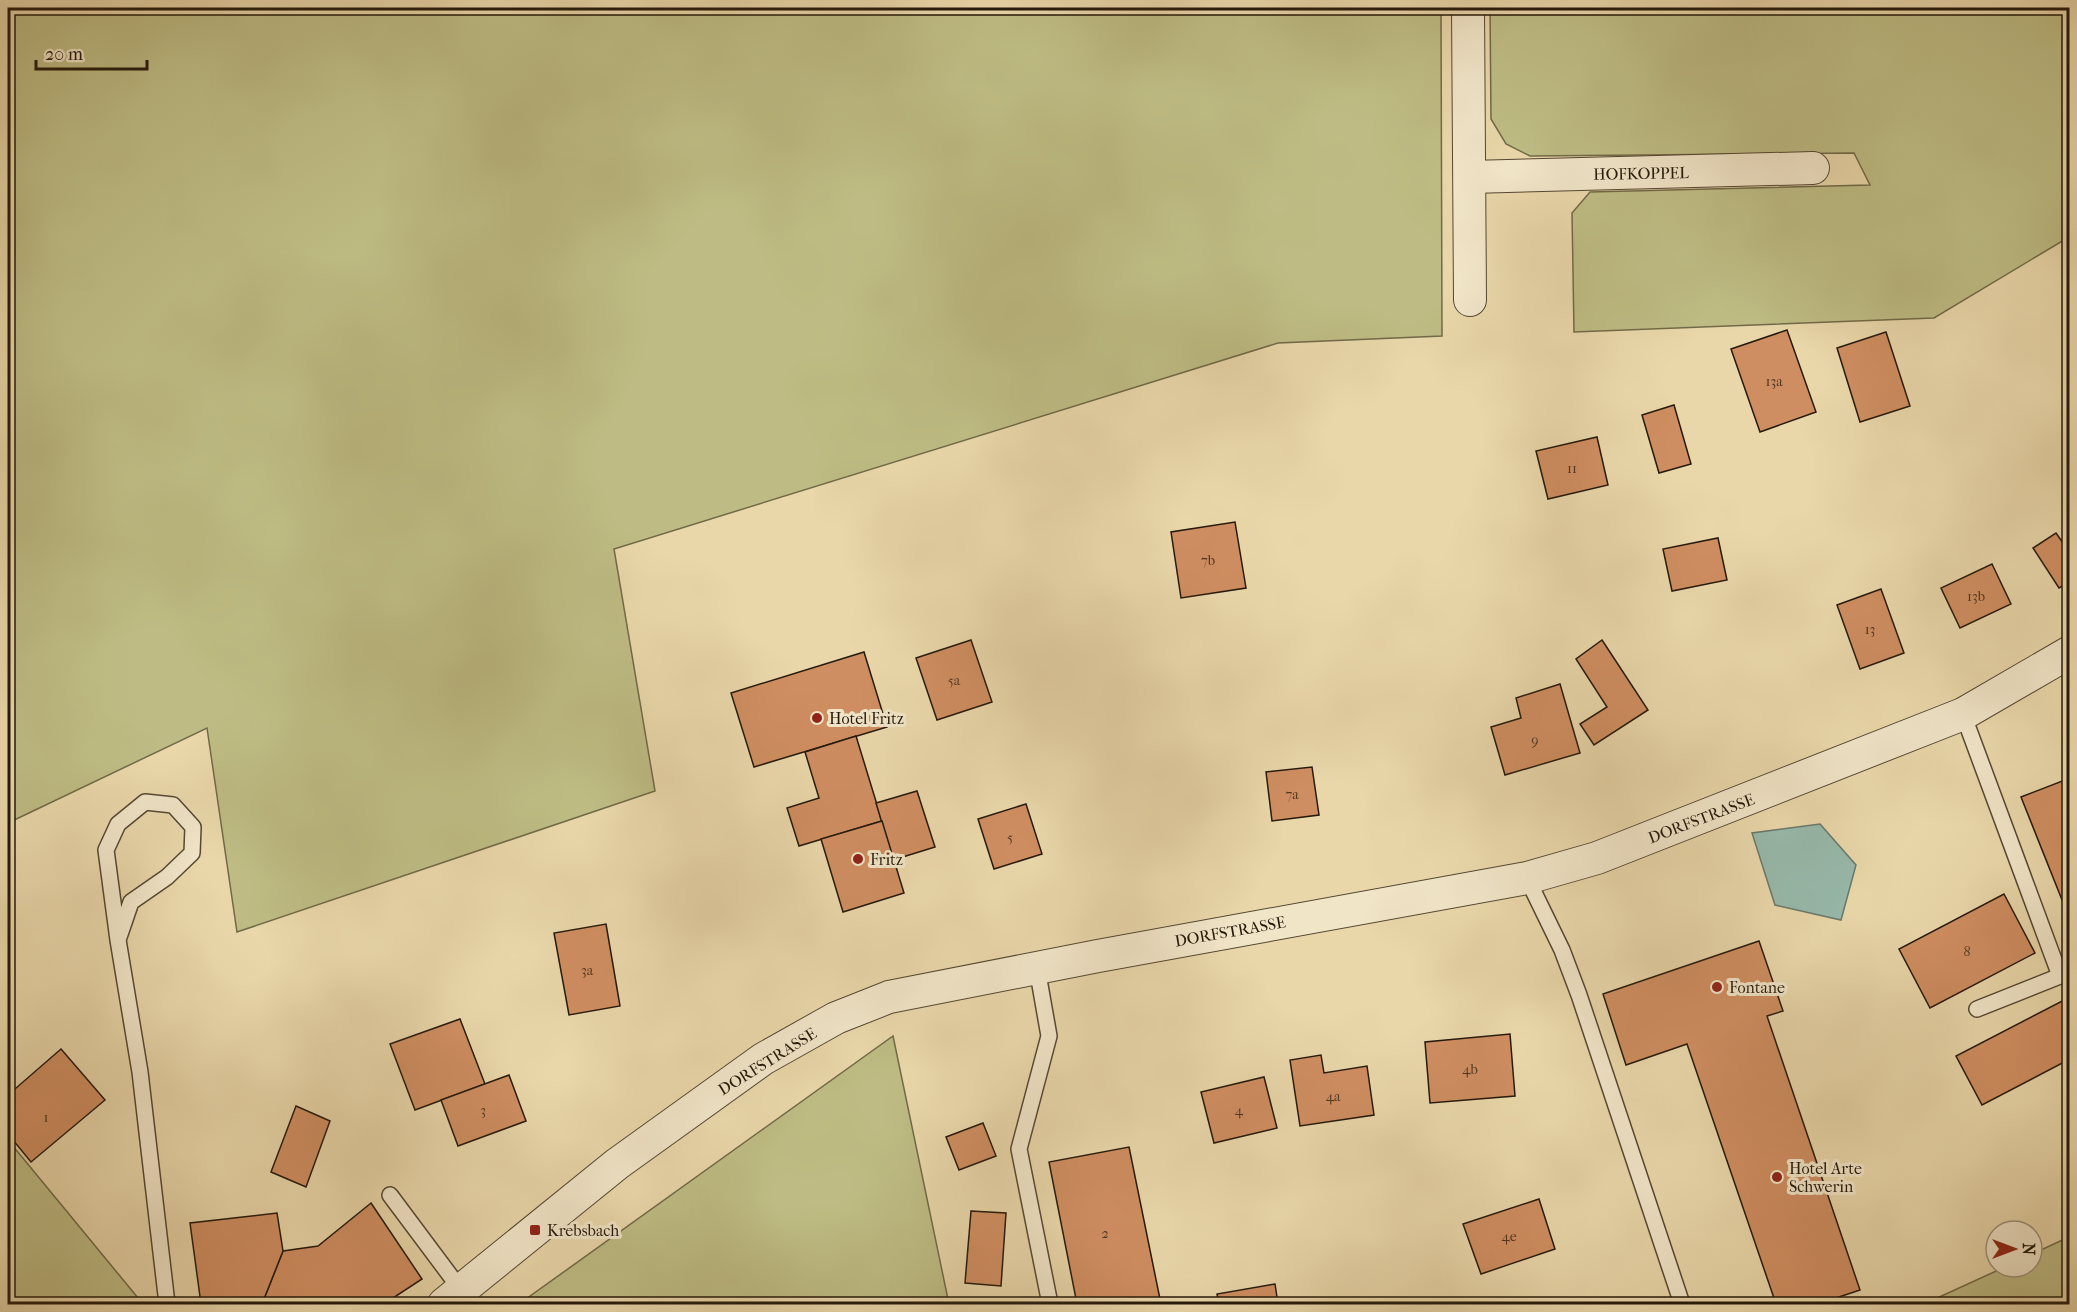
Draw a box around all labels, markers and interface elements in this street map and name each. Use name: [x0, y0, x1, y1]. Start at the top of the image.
scale bar: [36, 33, 147, 71]
text: 20 m: [45, 44, 83, 65]
street label: HOFKOPPEL: [1593, 163, 1689, 184]
house number: 13a: [1765, 373, 1783, 390]
house number: 11: [1567, 460, 1577, 477]
house number: 7b: [1201, 552, 1215, 569]
house number: 13b: [1967, 588, 1985, 605]
house number: 13: [1865, 621, 1875, 638]
house number: 5a: [948, 672, 961, 689]
place label: Hotel Fritz: [829, 709, 904, 728]
marker: Hotel Fritz: [810, 711, 824, 725]
house number: 9: [1531, 732, 1539, 749]
house number: 7a: [1285, 786, 1299, 803]
street label: DORFSTRASSE: [1645, 789, 1757, 847]
house number: 5: [1007, 829, 1013, 846]
place label: Fritz: [870, 850, 903, 869]
marker: Fritz: [851, 852, 865, 866]
street label: DORFSTRASSE: [1173, 912, 1287, 951]
house number: 8: [1963, 943, 1971, 960]
house number: 3a: [581, 962, 594, 979]
place label: Fontane: [1729, 978, 1785, 997]
marker: Fontane: [1710, 980, 1724, 994]
street label: DORFSTRASSE: [715, 1024, 820, 1099]
house number: 4b: [1462, 1061, 1478, 1078]
house number: 4a: [1326, 1088, 1341, 1105]
house number: 3: [480, 1102, 486, 1119]
house number: 4: [1235, 1102, 1244, 1119]
house number: 1: [44, 1109, 49, 1126]
place label: Hotel Arte Schwerin: [1789, 1159, 1862, 1196]
marker: Hotel Arte Schwerin: [1770, 1170, 1784, 1184]
north arrow: [1984, 1219, 2044, 1279]
place label: Krebsbach: [547, 1221, 619, 1240]
marker: Krebsbach: [528, 1223, 542, 1237]
house number: 2: [1101, 1225, 1109, 1242]
house number: 4e: [1501, 1228, 1517, 1245]
text: N: [2019, 1243, 2038, 1256]

